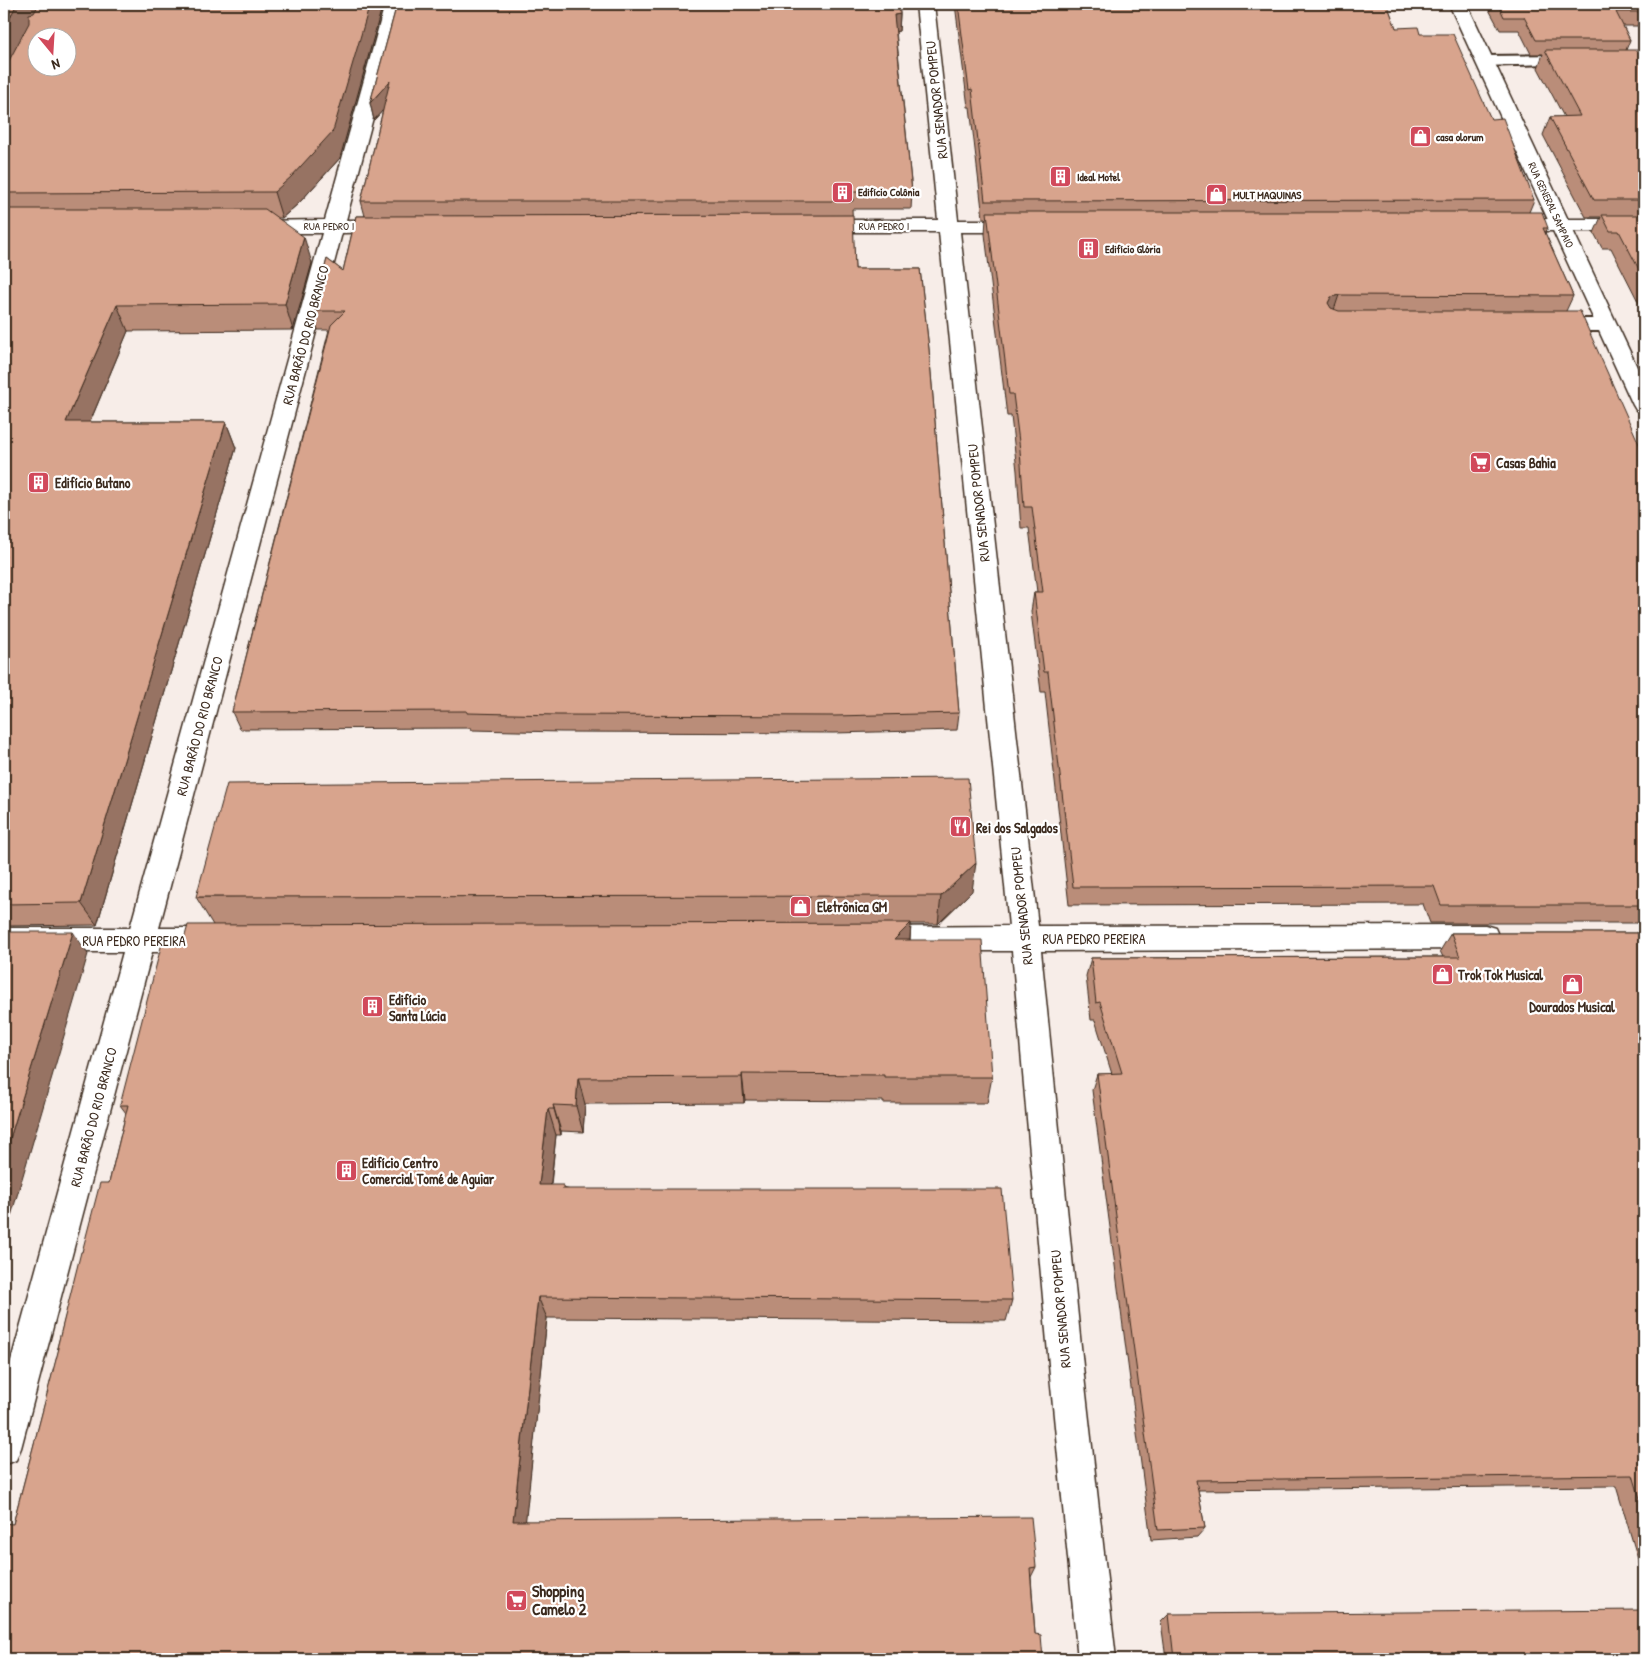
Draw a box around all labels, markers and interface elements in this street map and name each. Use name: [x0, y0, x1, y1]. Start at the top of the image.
north arrow: [28, 28, 78, 78]
street label: RUA SENADOR POMPEU: [920, 40, 952, 160]
text: N: [49, 55, 63, 75]
shop icon: casa olorum: [1408, 125, 1432, 149]
place label: casa olorum: [1436, 130, 1484, 144]
street label: RUA GENERAL SAMPAIO: [1525, 160, 1577, 250]
building icon: Ideal Motel: [1049, 165, 1073, 189]
place label: Ideal Motel: [1077, 170, 1121, 184]
building icon: Edifício Colônia: [830, 180, 854, 204]
shop icon: MULT MAQUINAS: [1205, 183, 1229, 207]
place label: Edifício Colônia: [858, 185, 920, 199]
place label: MULT MAQUINAS: [1233, 188, 1302, 202]
street label: RUA PEDRO I: [304, 219, 354, 233]
street label: RUA PEDRO I: [859, 219, 909, 233]
building icon: Edifício Glória: [1077, 237, 1101, 261]
place label: Edifício Glória: [1105, 242, 1161, 256]
street label: RUA BARÃO DO RIO BRANCO: [277, 263, 333, 407]
street label: RUA SENADOR POMPEU: [962, 443, 994, 563]
supermarket icon: Casas Bahia: [1468, 450, 1492, 474]
place label: Casas Bahia: [1496, 453, 1556, 472]
building icon: Edifício Butano: [27, 470, 51, 494]
place label: Edifício Butano: [55, 473, 131, 492]
street label: RUA BARÃO DO RIO BRANCO: [171, 654, 227, 798]
restaurant icon: Rei dos Salgados: [948, 815, 972, 839]
place label: Rei dos Salgados: [976, 818, 1058, 839]
street label: RUA SENADOR POMPEU: [1005, 846, 1037, 966]
shop icon: Eletrônica GM: [789, 894, 813, 918]
place label: Eletrônica GM: [817, 897, 887, 916]
street label: RUA PEDRO PEREIRA: [1043, 929, 1146, 948]
street label: RUA PEDRO PEREIRA: [83, 931, 186, 950]
shop icon: Trok Tok Musical: [1430, 962, 1454, 986]
place label: Trok Tok Musical: [1457, 965, 1543, 984]
shop icon: Dourados Musical: [1560, 972, 1584, 996]
place label: Edifício Santa Lúcia: [389, 990, 446, 1025]
building icon: Edifício Santa Lúcia: [361, 995, 385, 1019]
place label: Dourados Musical: [1529, 997, 1615, 1016]
street label: RUA BARÃO DO RIO BRANCO: [65, 1045, 121, 1189]
place label: Edifício Centro Comercial Tomé de Aguiar: [362, 1153, 495, 1190]
building icon: Edifício Centro Comercial Tomé de Aguiar: [334, 1158, 358, 1182]
street label: RUA SENADOR POMPEU: [1045, 1249, 1075, 1369]
place label: Shopping Camelo 2: [532, 1580, 587, 1620]
supermarket icon: Shopping Camelo 2: [504, 1588, 528, 1612]

